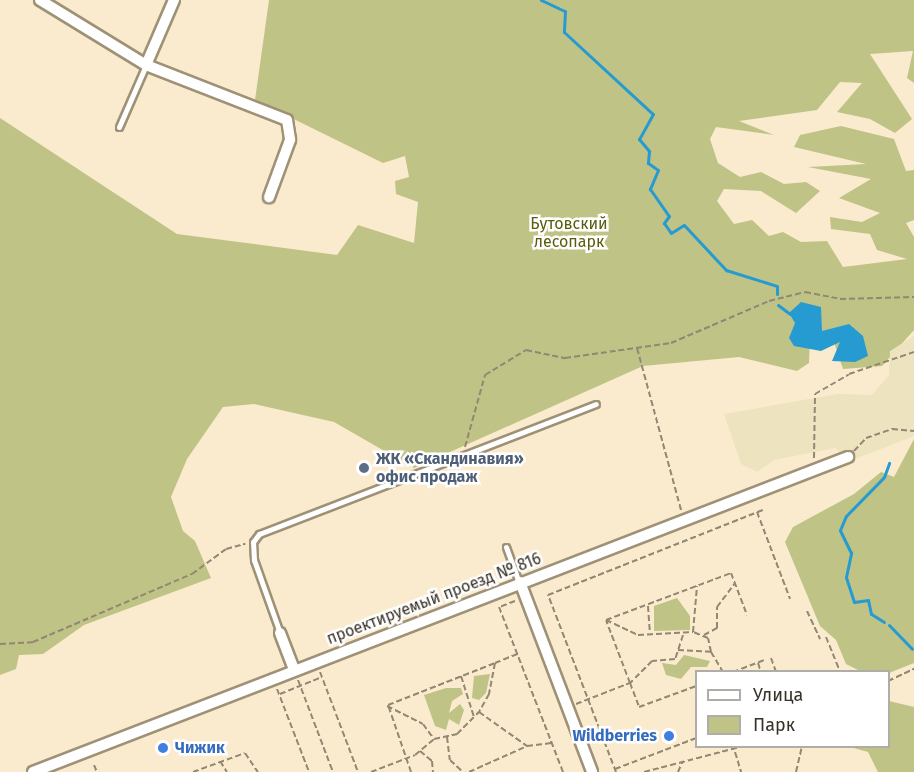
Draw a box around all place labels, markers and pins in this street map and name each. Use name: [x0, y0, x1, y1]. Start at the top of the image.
place label: ЖК «Скандинавия» офис продаж: [376, 449, 524, 487]
marker: ЖК «Скандинавия» офис продаж: [357, 461, 371, 475]
place label: Wildberries: [572, 726, 657, 746]
marker: Wildberries: [662, 729, 676, 743]
place label: Чижик: [175, 738, 225, 758]
marker: Чижик: [156, 741, 170, 755]

